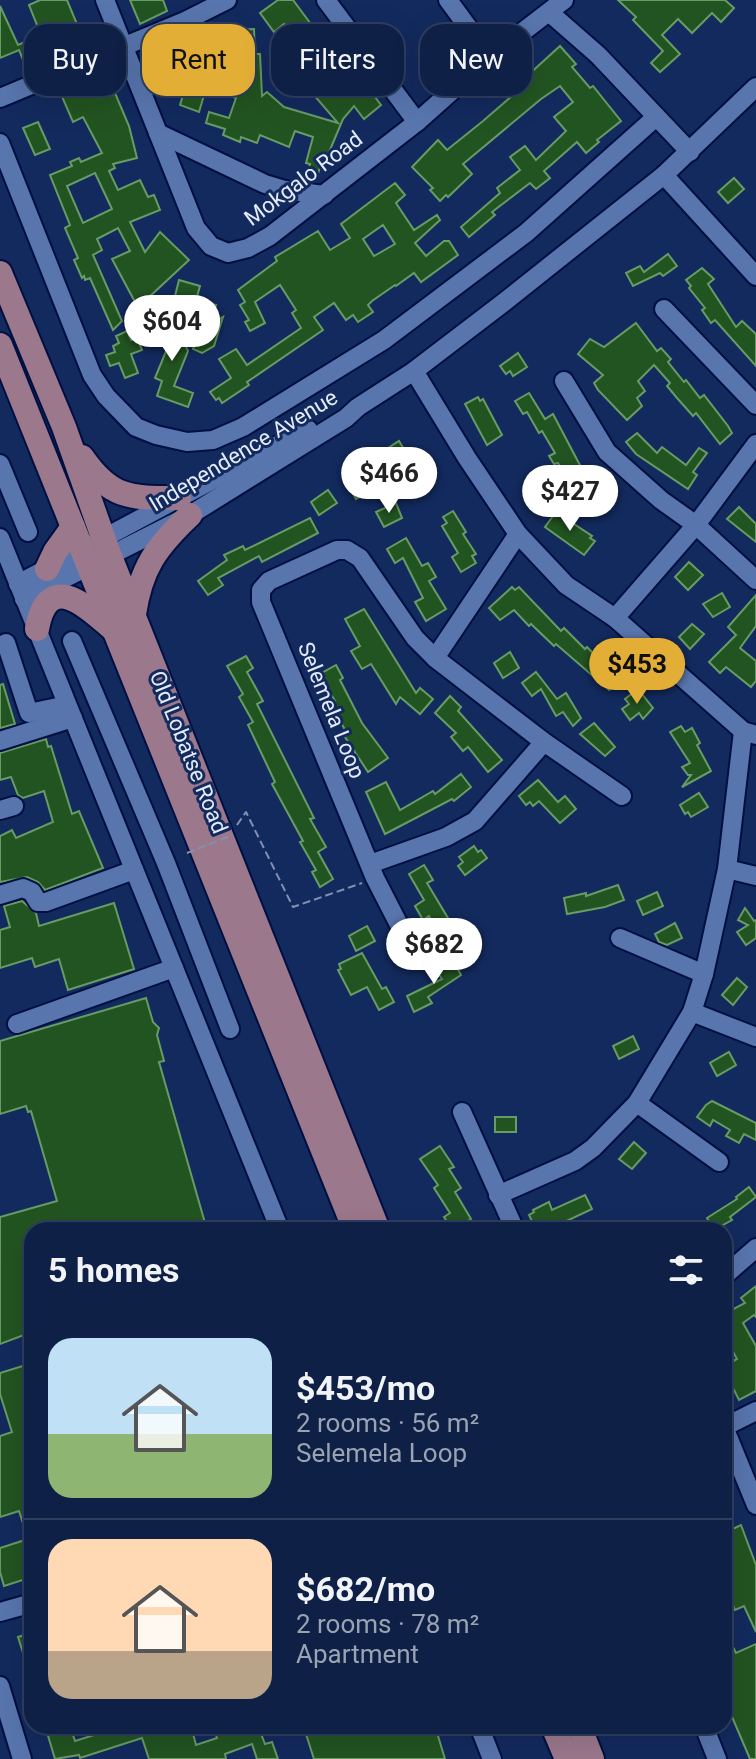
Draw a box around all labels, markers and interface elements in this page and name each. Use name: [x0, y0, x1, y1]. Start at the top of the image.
chip: Buy: [24, 24, 126, 96]
chip: Rent: [142, 24, 255, 96]
chip: Filters: [271, 24, 404, 96]
chip: New: [420, 24, 532, 96]
street label: Mokgalo Road: [240, 126, 367, 231]
pin: $604: [125, 295, 219, 363]
text: $604: [142, 306, 202, 336]
street label: Independence Avenue: [145, 384, 342, 517]
pin: $466: [342, 447, 436, 515]
text: $466: [359, 458, 419, 488]
pin: $427: [523, 465, 617, 533]
text: $427: [540, 476, 600, 506]
street label: Selemela Loop: [293, 638, 370, 782]
pin: $453: [590, 638, 684, 706]
text: $453: [607, 649, 667, 679]
street label: Old Lobatse Road: [145, 667, 233, 837]
pin: $682: [387, 918, 481, 986]
text: $682: [404, 929, 464, 959]
icon: filters: [664, 1248, 708, 1292]
text: 5 homes: [48, 1250, 179, 1290]
text: $453/mo: [296, 1368, 435, 1408]
icon: home: [112, 1370, 208, 1466]
text: 2 rooms · 56 m²: [296, 1408, 479, 1438]
text: Selemela Loop: [296, 1438, 467, 1468]
text: $682/mo: [296, 1569, 435, 1609]
icon: home: [112, 1571, 208, 1667]
text: 2 rooms · 78 m²: [296, 1609, 479, 1639]
text: Apartment: [296, 1639, 419, 1669]

